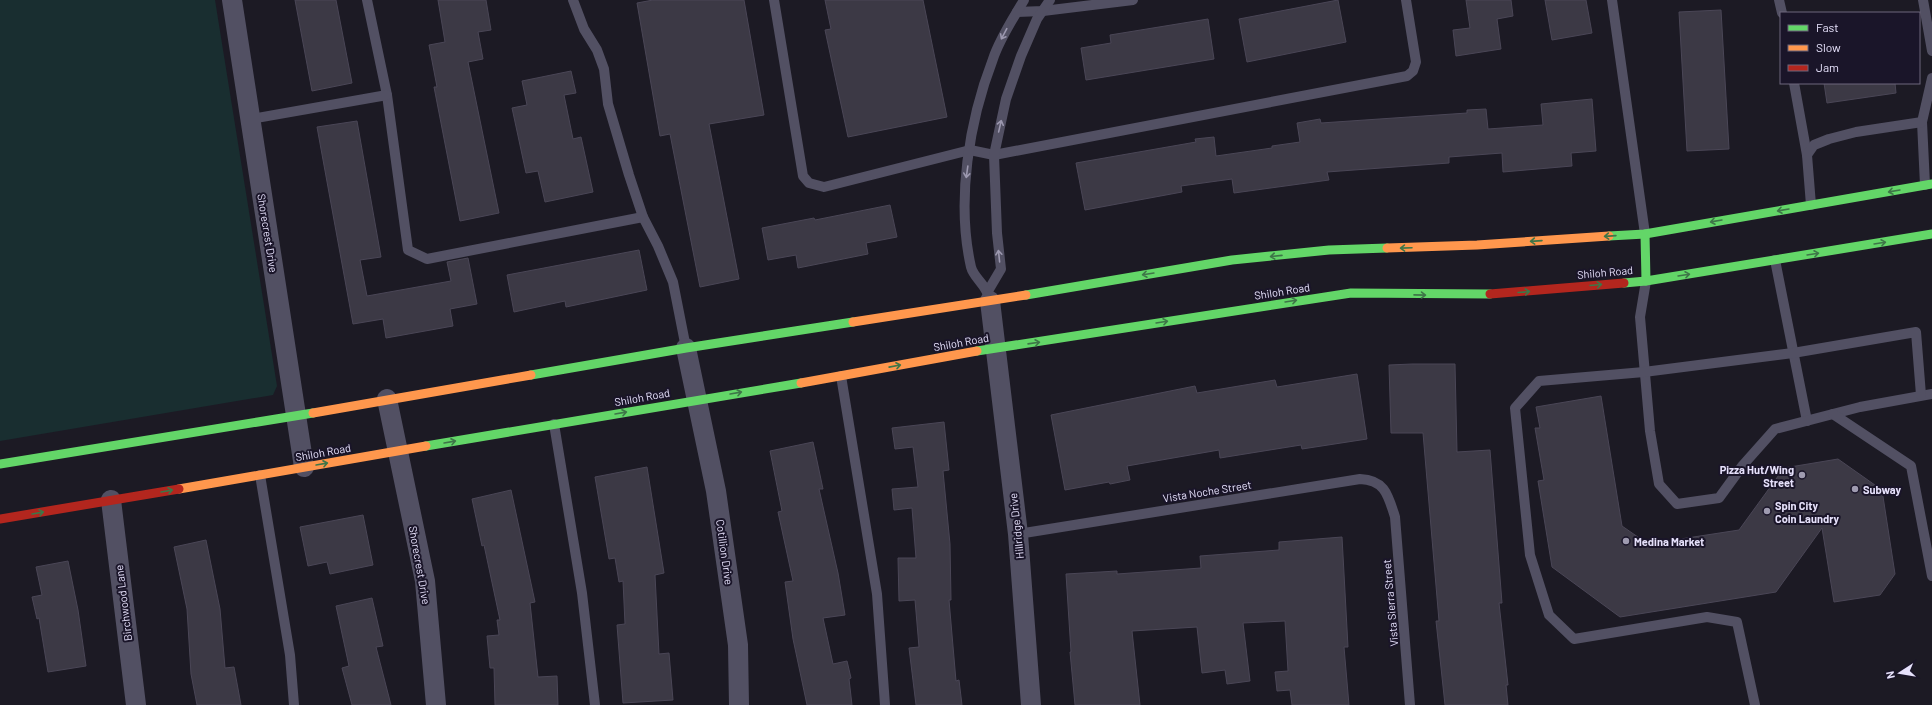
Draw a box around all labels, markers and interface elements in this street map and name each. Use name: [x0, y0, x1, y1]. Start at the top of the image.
legend: [1780, 12, 1920, 84]
text: Fast: [1816, 20, 1839, 34]
one-way arrow: [1000, 27, 1008, 39]
text: Slow: [1816, 40, 1841, 54]
text: Jam: [1816, 60, 1839, 74]
one-way arrow: [997, 120, 1005, 133]
one-way arrow: [963, 165, 971, 178]
one-way arrow: [1887, 187, 1900, 195]
street label: Shorecrest Drive: [255, 193, 281, 273]
one-way arrow: [1777, 206, 1790, 214]
one-way arrow: [1710, 218, 1723, 226]
one-way arrow: [1604, 232, 1617, 240]
one-way arrow: [1530, 238, 1543, 245]
one-way arrow: [1873, 239, 1886, 247]
one-way arrow: [1400, 244, 1413, 251]
one-way arrow: [996, 249, 1003, 262]
one-way arrow: [1806, 250, 1819, 258]
one-way arrow: [1270, 252, 1283, 259]
street label: Shiloh Road: [1576, 263, 1634, 281]
one-way arrow: [1142, 270, 1155, 278]
one-way arrow: [1677, 270, 1690, 278]
street label: Shiloh Road: [1253, 280, 1311, 302]
one-way arrow: [1589, 281, 1602, 289]
one-way arrow: [1517, 288, 1530, 295]
one-way arrow: [1413, 291, 1426, 299]
one-way arrow: [1284, 297, 1297, 305]
one-way arrow: [1155, 318, 1168, 326]
street label: Shiloh Road: [932, 331, 990, 353]
one-way arrow: [1027, 339, 1040, 347]
one-way arrow: [888, 362, 901, 370]
street label: Shiloh Road: [613, 386, 671, 408]
one-way arrow: [729, 389, 742, 397]
one-way arrow: [614, 409, 627, 417]
one-way arrow: [443, 438, 456, 446]
street label: Shiloh Road: [294, 441, 352, 463]
one-way arrow: [315, 460, 328, 468]
place label: Pizza Hut/Wing Street: [1720, 463, 1794, 489]
marker: Pizza Hut/Wing Street: [1797, 470, 1807, 480]
street label: Vista Noche Street: [1162, 478, 1252, 504]
place label: Subway: [1863, 483, 1901, 496]
marker: Subway: [1850, 484, 1860, 494]
one-way arrow: [160, 486, 173, 494]
street label: Hillridge Drive: [1006, 492, 1026, 560]
place label: Spin City Coin Laundry: [1775, 499, 1839, 525]
marker: Spin City Coin Laundry: [1762, 506, 1772, 516]
one-way arrow: [32, 509, 45, 517]
street label: Cotillion Drive: [714, 518, 736, 586]
street label: Shorecrest Drive: [407, 525, 433, 605]
place label: Medina Market: [1634, 535, 1704, 548]
marker: Medina Market: [1621, 536, 1631, 546]
street label: Vista Sierra Street: [1380, 559, 1400, 647]
street label: Birchwood Lane: [112, 564, 134, 642]
north arrow: [1880, 653, 1920, 693]
text: N: [1883, 670, 1897, 680]

